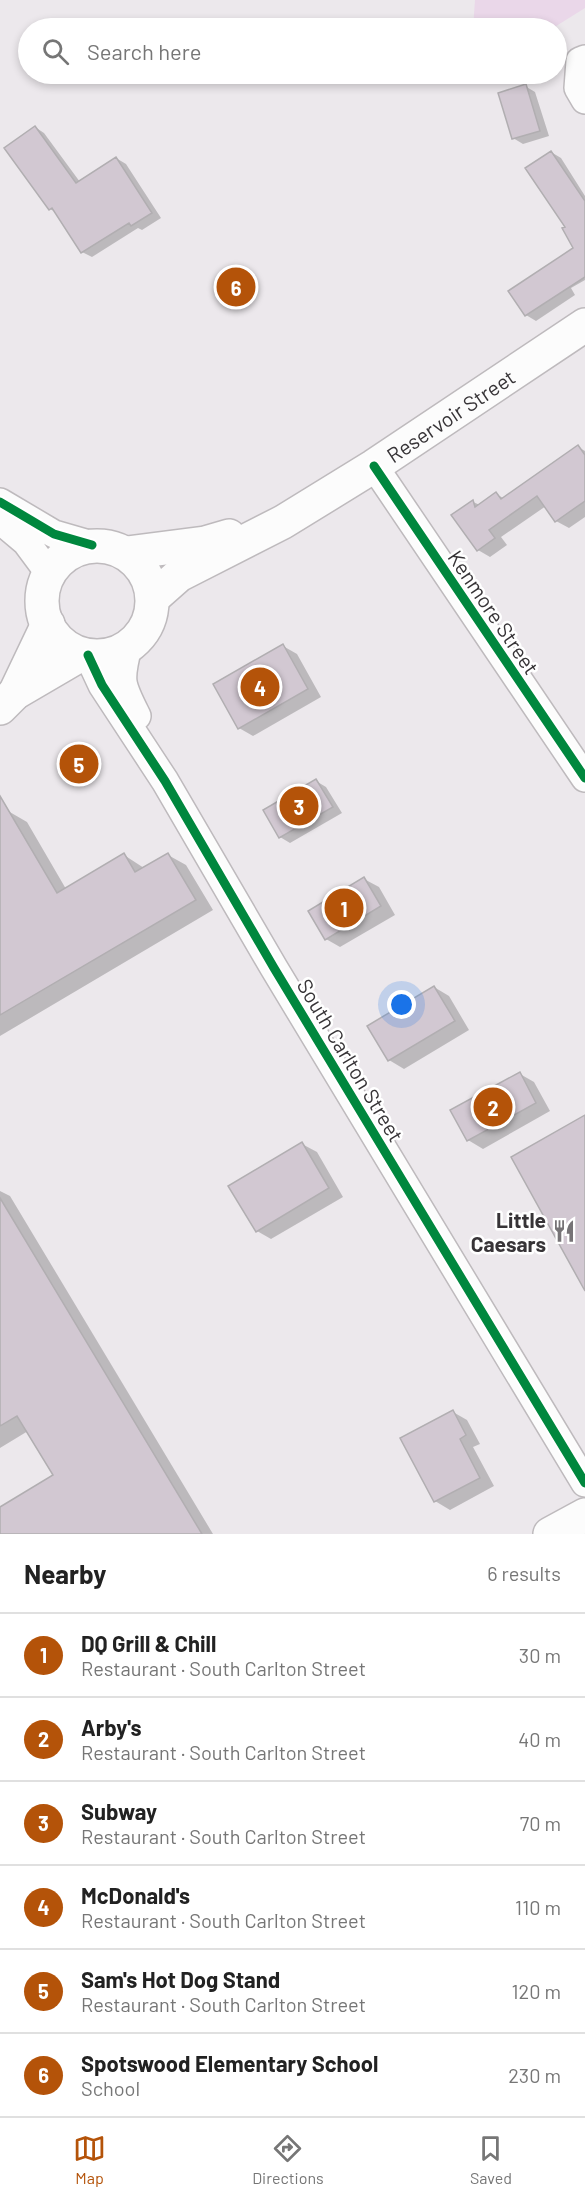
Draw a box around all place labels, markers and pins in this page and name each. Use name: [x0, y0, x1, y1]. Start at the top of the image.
pin: 6: [216, 264, 256, 310]
pin: 4: [240, 664, 280, 710]
pin: 5: [60, 742, 98, 786]
pin: 3: [280, 784, 318, 828]
pin: 1: [324, 886, 364, 930]
pin: 2: [474, 1084, 512, 1130]
place label: Little Caesars: [471, 1207, 546, 1256]
restaurant icon: Little Caesars: [551, 1218, 577, 1244]

